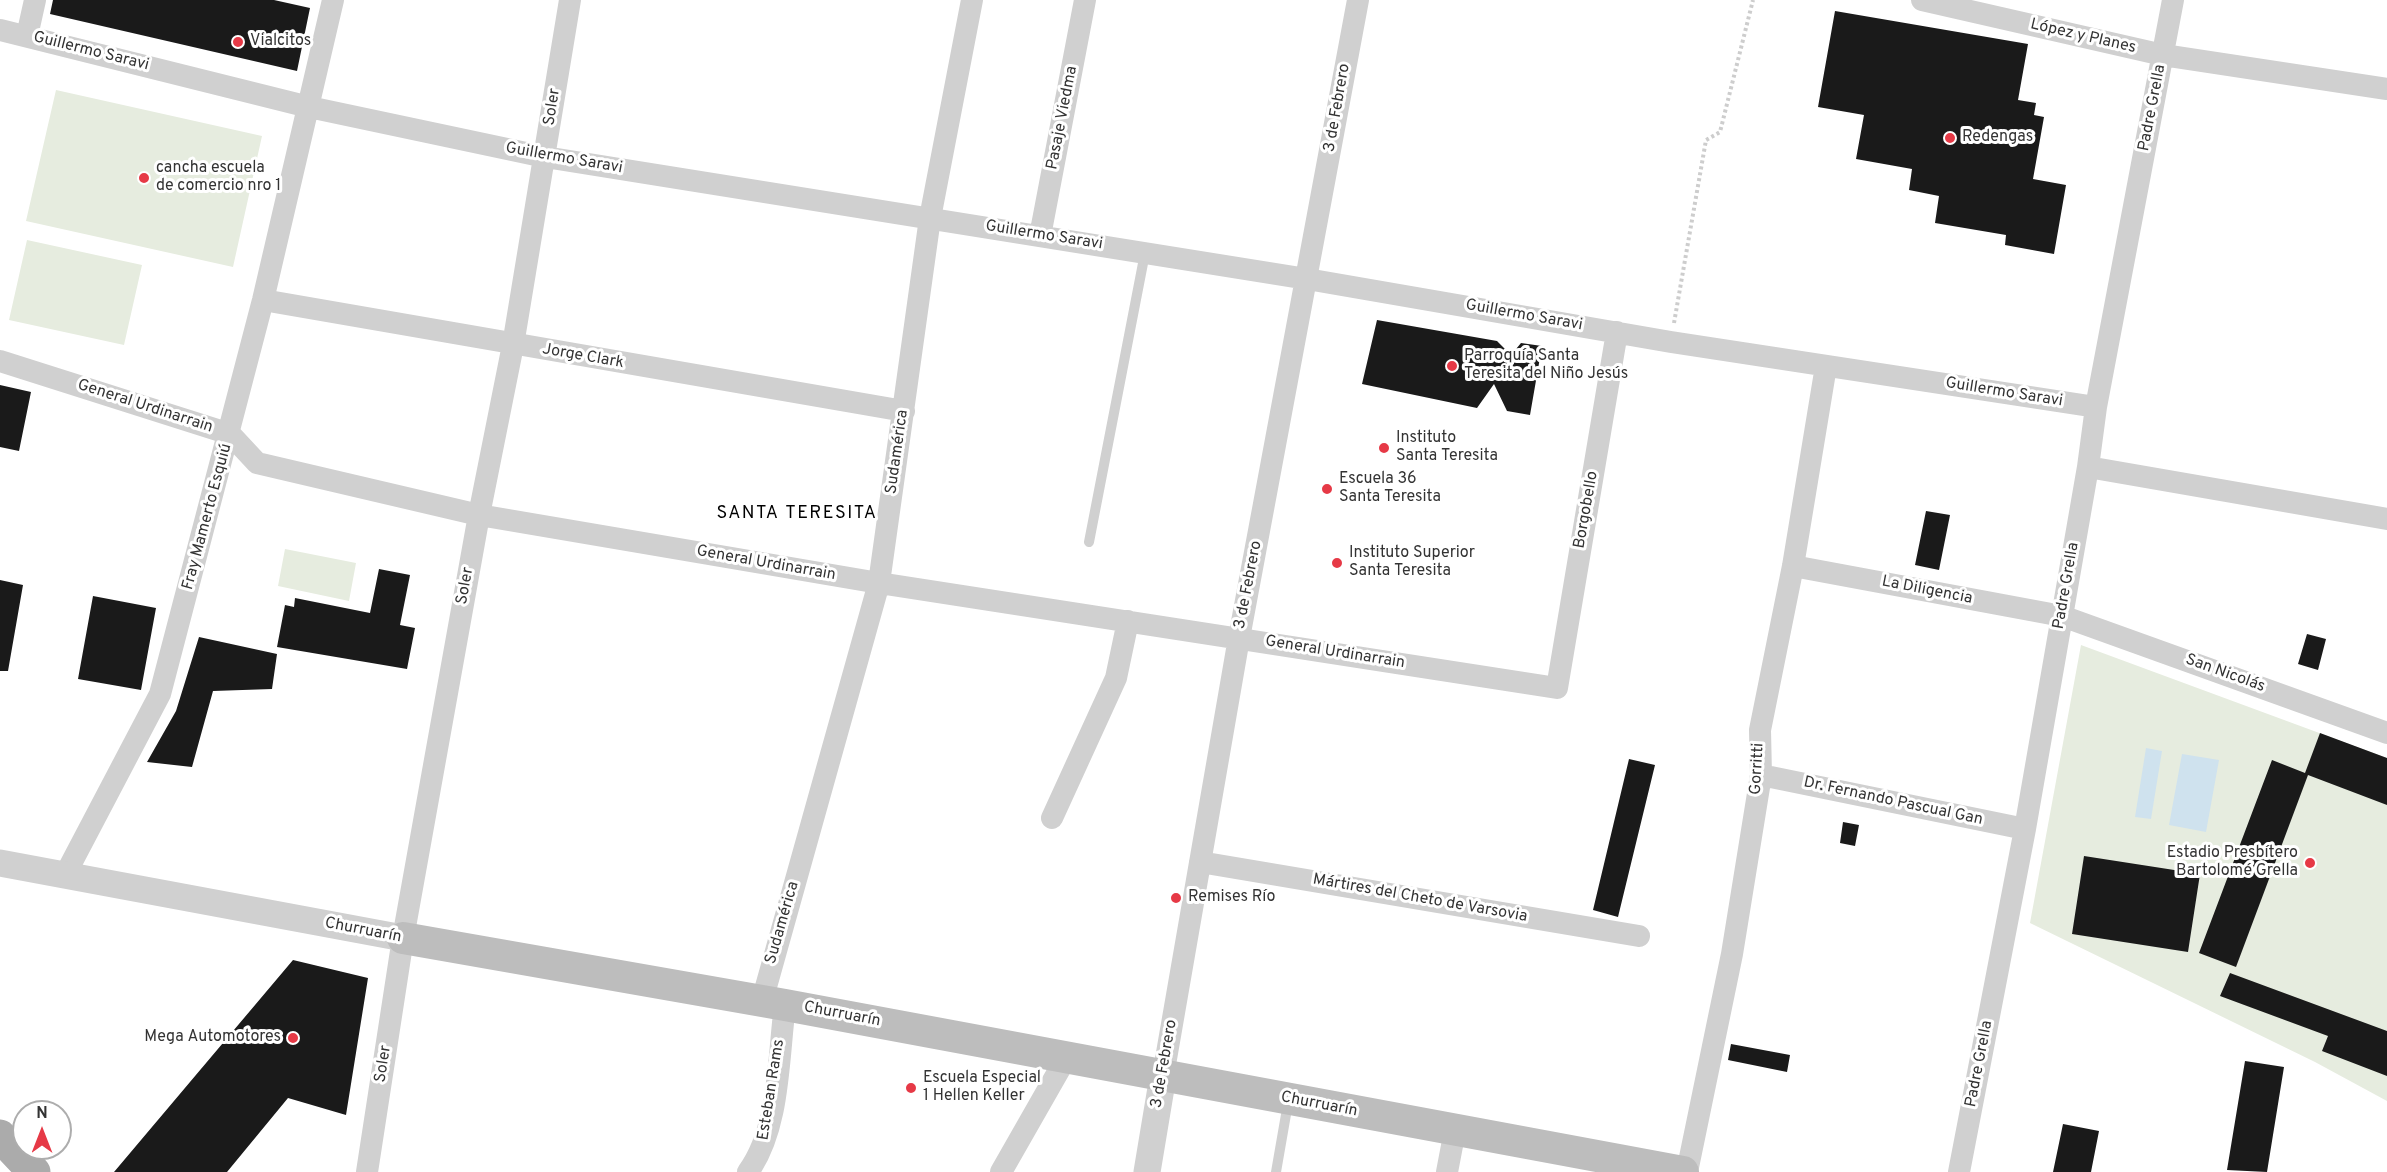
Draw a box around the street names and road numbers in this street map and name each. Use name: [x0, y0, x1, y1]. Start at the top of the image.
street label: López y Planes: [2028, 16, 2138, 58]
street label: Guillermo Saravi: [31, 28, 151, 76]
street label: 3 de Febrero: [1321, 62, 1355, 154]
street label: Padre Grella: [2135, 63, 2171, 153]
street label: Pasaje Viedma: [1044, 64, 1082, 172]
street label: Soler: [541, 87, 565, 127]
street label: Guillermo Saravi: [504, 139, 624, 179]
street label: Guillermo Saravi: [984, 217, 1104, 255]
street label: Guillermo Saravi: [1464, 296, 1584, 336]
street label: Jorge Clark: [541, 340, 625, 374]
street label: Guillermo Saravi: [1944, 374, 2064, 412]
street label: General Urdinarrain: [75, 376, 215, 438]
street label: Sudamérica: [883, 409, 913, 495]
street label: Fray Mamerto Esquiú: [179, 442, 237, 592]
street label: Borgobello: [1571, 470, 1603, 550]
street label: 3 de Febrero: [1231, 539, 1267, 631]
street label: Padre Grella: [2050, 541, 2084, 631]
street label: General Urdinarrain: [695, 542, 837, 586]
street label: Soler: [453, 566, 479, 606]
street label: La Diligencia: [1880, 573, 1974, 609]
street label: General Urdinarrain: [1264, 632, 1406, 674]
street label: San Nicolás: [2182, 651, 2268, 697]
street label: Gorritti: [1747, 743, 1769, 795]
street label: Dr. Fernando Pascual Gan: [1802, 774, 1984, 830]
street label: Mártires del Cheto de Varsovia: [1311, 871, 1529, 927]
street label: Sudamérica: [762, 880, 804, 966]
street label: Churruarín: [323, 914, 403, 948]
street label: Churruarín: [802, 998, 882, 1032]
street label: 3 de Febrero: [1148, 1018, 1182, 1110]
street label: Padre Grella: [1962, 1019, 1998, 1109]
street label: Esteban Rams: [755, 1038, 789, 1142]
street label: Soler: [372, 1044, 396, 1084]
street label: Churruarín: [1279, 1088, 1359, 1122]

